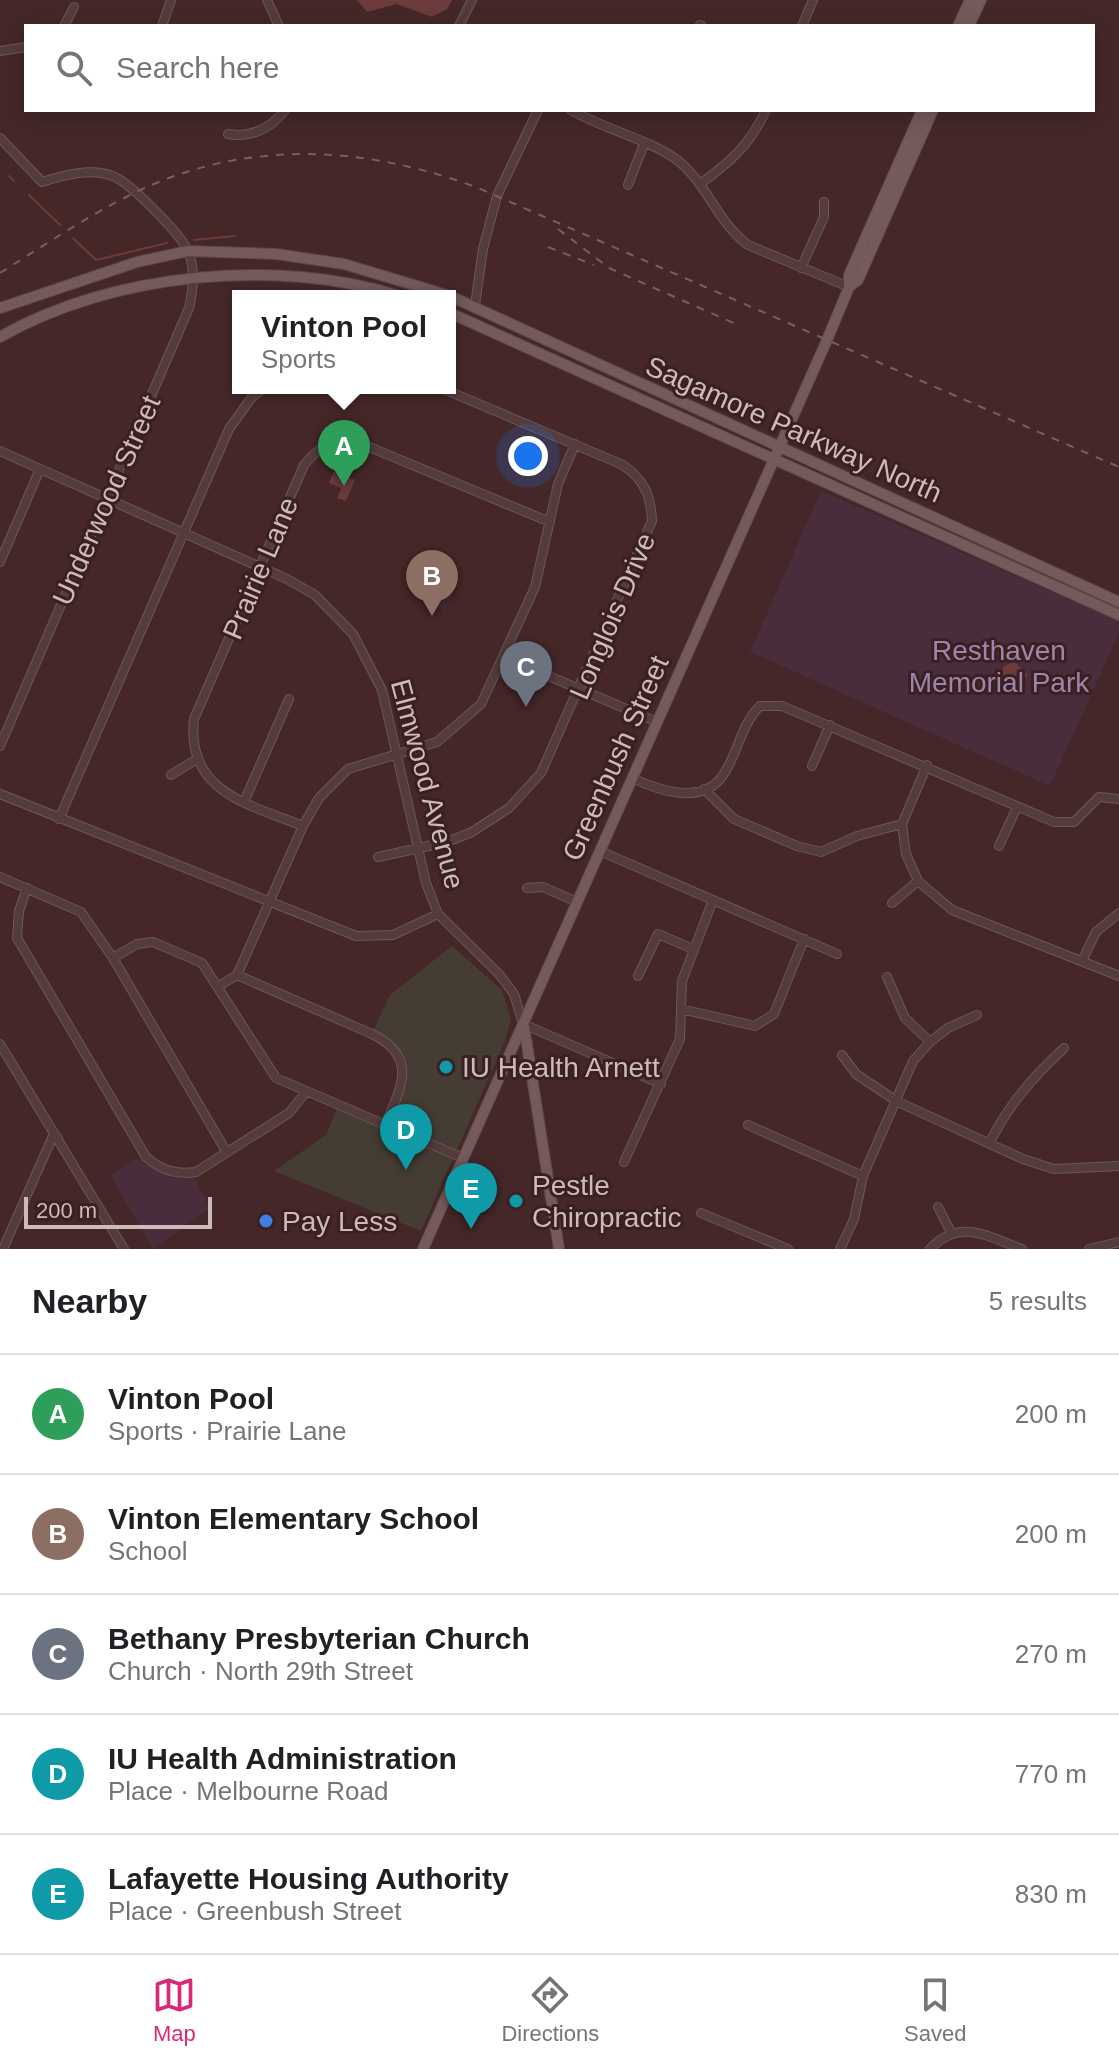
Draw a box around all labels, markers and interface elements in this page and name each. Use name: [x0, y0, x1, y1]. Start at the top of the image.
search box: [24, 24, 1095, 112]
icon: search: [52, 46, 96, 90]
text: Search here: [116, 51, 279, 84]
popup: [232, 290, 456, 394]
text: Vinton Pool: [261, 310, 427, 343]
text: Sports: [261, 344, 336, 374]
street label: Sagamore Parkway North: [641, 350, 947, 509]
street label: Underwood Street: [46, 391, 167, 610]
pin: A: [318, 420, 370, 486]
your location: [508, 436, 548, 476]
street label: Prairie Lane: [217, 493, 304, 644]
street label: Longlois Drive: [564, 528, 661, 704]
pin: B: [406, 550, 458, 616]
park label: Resthaven Memorial Park: [909, 635, 1090, 698]
pin: C: [500, 641, 552, 707]
street label: Greenbush Street: [556, 651, 675, 865]
street label: Elmwood Avenue: [385, 676, 470, 892]
place label: IU Health Arnett: [462, 1052, 660, 1083]
marker: IU Health Arnett: [437, 1058, 455, 1076]
pin: D: [380, 1104, 432, 1170]
pin: E: [445, 1163, 497, 1229]
place label: Pestle Chiropractic: [532, 1170, 681, 1233]
marker: Pestle Chiropractic: [507, 1192, 525, 1210]
scale bar: [24, 1193, 212, 1229]
text: 200 m: [36, 1198, 97, 1223]
place label: Pay Less: [282, 1206, 397, 1237]
marker: Pay Less: [257, 1212, 275, 1230]
text: Nearby: [32, 1282, 147, 1320]
text: 5 results: [989, 1286, 1087, 1316]
text: Vinton Pool: [108, 1382, 274, 1415]
text: A: [49, 1399, 67, 1429]
text: 200 m: [1015, 1399, 1087, 1429]
text: Sports · Prairie Lane: [108, 1416, 346, 1446]
text: Vinton Elementary School: [108, 1502, 479, 1535]
text: B: [49, 1519, 67, 1549]
text: 200 m: [1015, 1519, 1087, 1549]
text: School: [108, 1536, 188, 1566]
text: Bethany Presbyterian Church: [108, 1622, 530, 1655]
text: C: [49, 1639, 67, 1669]
text: 270 m: [1015, 1639, 1087, 1669]
text: Church · North 29th Street: [108, 1656, 413, 1686]
text: IU Health Administration: [108, 1742, 457, 1775]
text: D: [49, 1759, 67, 1789]
text: 770 m: [1015, 1759, 1087, 1789]
text: Place · Melbourne Road: [108, 1776, 388, 1806]
text: Lafayette Housing Authority: [108, 1862, 509, 1895]
text: E: [49, 1879, 67, 1909]
text: 830 m: [1015, 1879, 1087, 1909]
text: Place · Greenbush Street: [108, 1896, 401, 1926]
tab: Map: [152, 1973, 196, 2047]
tab: Directions: [501, 1973, 599, 2047]
tab: Saved: [904, 1973, 967, 2047]

